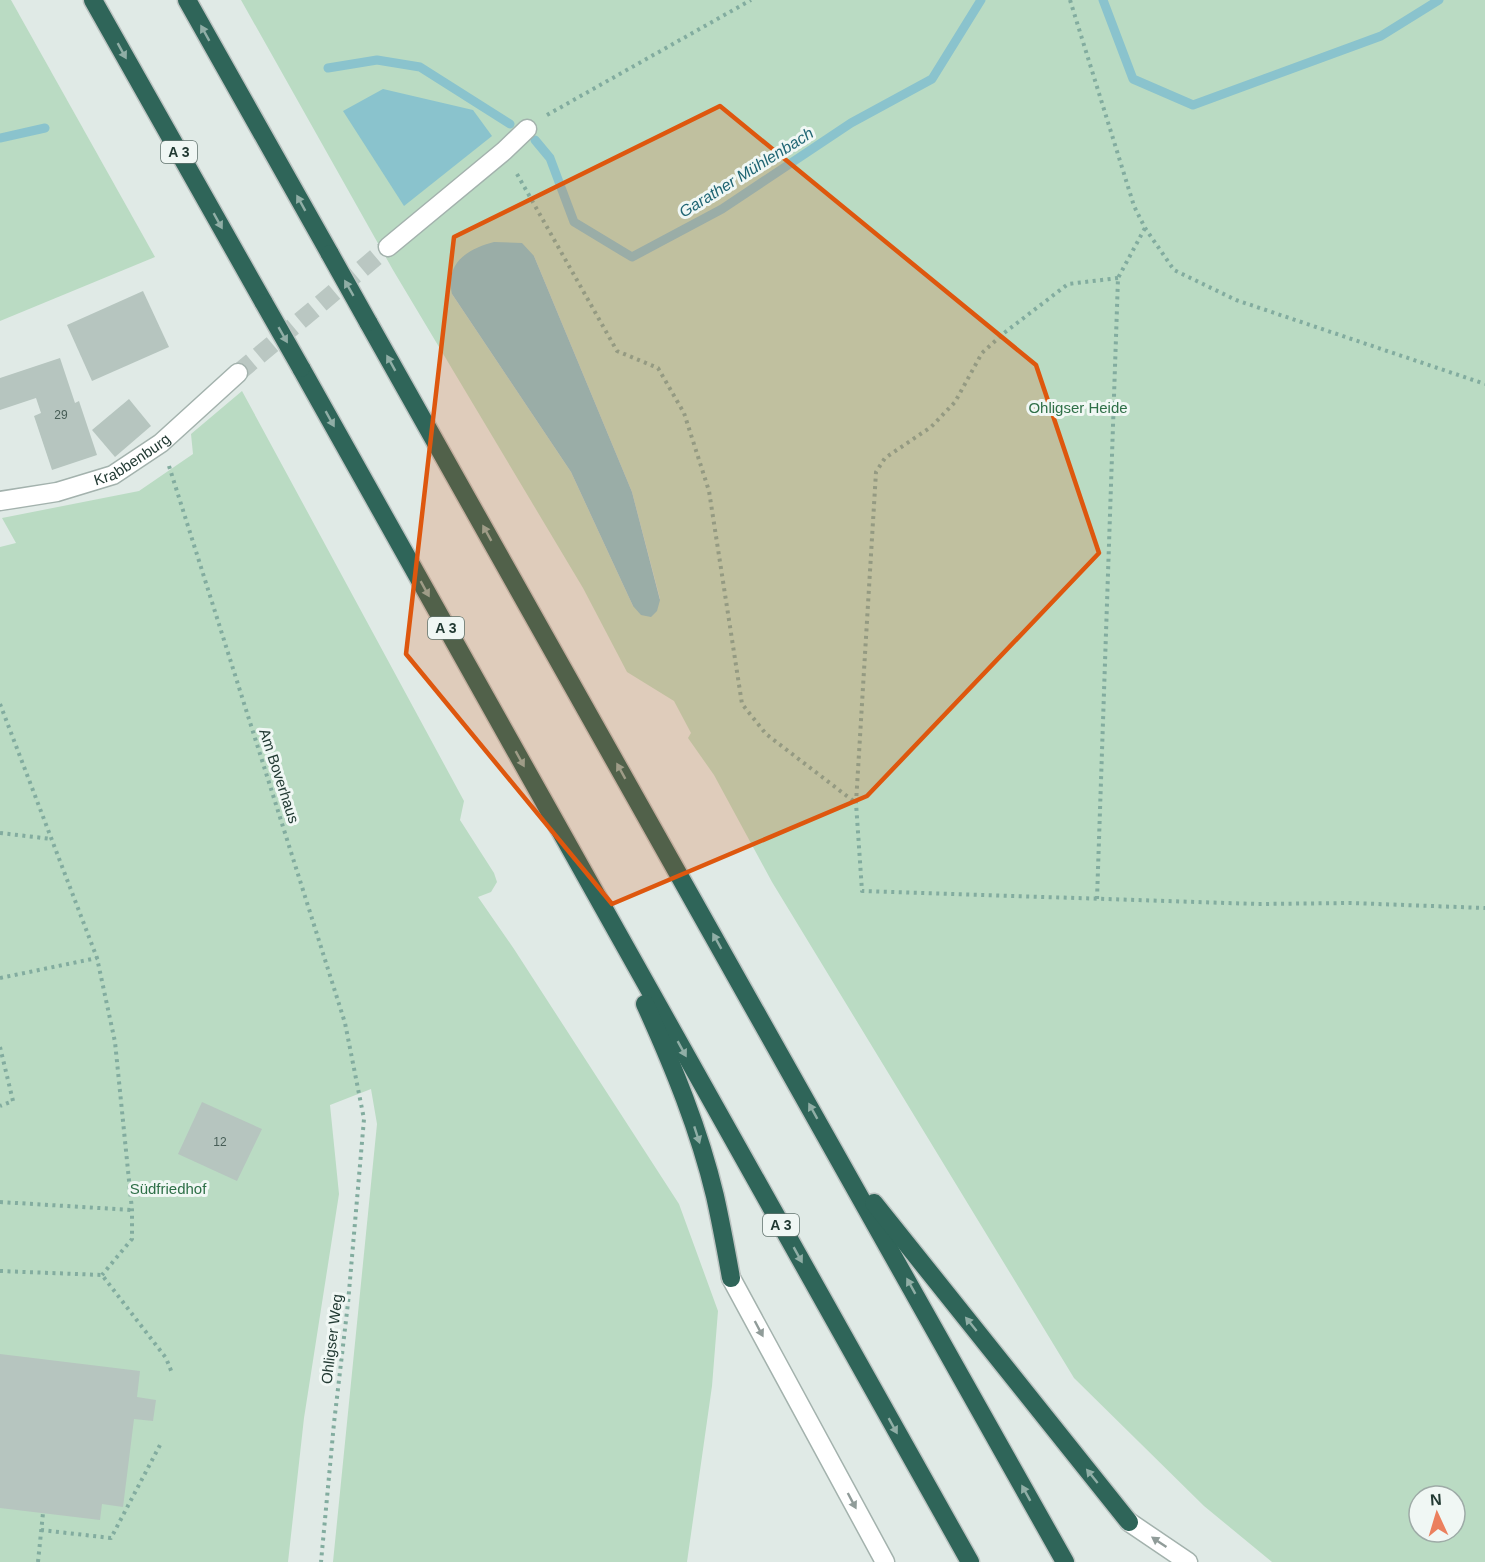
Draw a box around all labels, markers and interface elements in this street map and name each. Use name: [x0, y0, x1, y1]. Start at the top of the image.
one-way arrow: [200, 24, 210, 41]
one-way arrow: [117, 43, 127, 60]
water label: Garather Mühlenbach: [676, 124, 816, 221]
road number: A 3: [161, 141, 197, 163]
one-way arrow: [296, 194, 306, 211]
one-way arrow: [213, 213, 223, 230]
one-way arrow: [344, 279, 354, 296]
one-way arrow: [278, 327, 288, 344]
one-way arrow: [386, 354, 396, 371]
park label: Ohligser Heide: [1028, 399, 1128, 416]
house number: 29: [54, 408, 68, 422]
one-way arrow: [324, 411, 335, 427]
street label: Krabbenburg: [92, 430, 173, 488]
one-way arrow: [482, 524, 492, 541]
one-way arrow: [420, 581, 430, 598]
road number: A 3: [428, 617, 464, 639]
street label: Am Boverhaus: [256, 726, 303, 825]
one-way arrow: [515, 751, 525, 768]
one-way arrow: [616, 762, 626, 779]
one-way arrow: [712, 932, 722, 949]
one-way arrow: [677, 1041, 687, 1058]
one-way arrow: [807, 1103, 818, 1119]
one-way arrow: [693, 1126, 702, 1144]
house number: 12: [213, 1135, 227, 1149]
park label: Südfriedhof: [130, 1180, 207, 1197]
road number: A 3: [763, 1214, 799, 1236]
one-way arrow: [793, 1247, 803, 1264]
one-way arrow: [906, 1277, 916, 1294]
street label: Ohligser Weg: [318, 1293, 345, 1385]
one-way arrow: [964, 1316, 977, 1332]
one-way arrow: [754, 1321, 764, 1338]
one-way arrow: [888, 1417, 898, 1434]
one-way arrow: [1087, 1469, 1099, 1484]
one-way arrow: [1021, 1484, 1031, 1501]
north arrow: [1407, 1484, 1467, 1544]
text: N: [1430, 1491, 1442, 1508]
one-way arrow: [847, 1492, 857, 1509]
one-way arrow: [1151, 1536, 1167, 1548]

